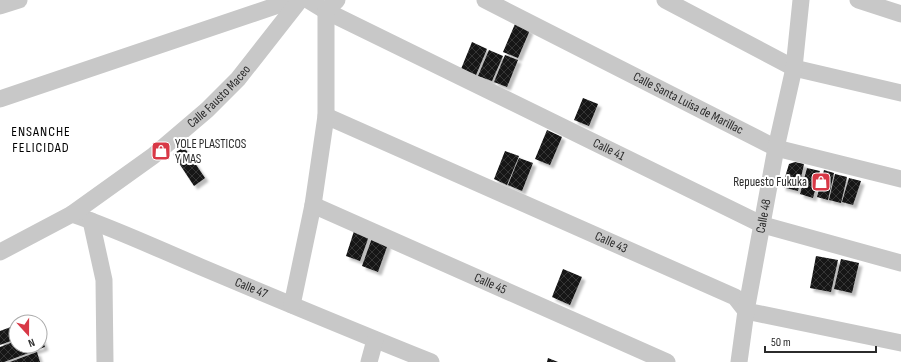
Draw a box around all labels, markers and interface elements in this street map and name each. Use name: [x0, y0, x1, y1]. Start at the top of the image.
street label: Calle Fausto Maceo: [184, 62, 254, 131]
street label: Calle Santa Luisa de Marillac: [630, 69, 746, 138]
district label: ENSANCHE FELICIDAD: [11, 123, 71, 156]
street label: Calle 41: [590, 135, 628, 164]
place label: YOLE PLASTICOS Y MAS: [175, 136, 247, 167]
shop icon: YOLE PLASTICOS Y MAS: [150, 140, 172, 162]
shop icon: Repuesto Fukuka: [810, 171, 832, 193]
place label: Repuesto Fukuka: [733, 174, 807, 190]
street label: Calle 48: [752, 197, 775, 234]
street label: Calle 43: [592, 228, 630, 257]
street label: Calle 45: [472, 269, 509, 298]
street label: Calle 47: [232, 274, 271, 302]
north arrow: [8, 314, 48, 354]
scale bar: [765, 328, 876, 354]
text: 50 m: [771, 335, 791, 350]
text: N: [26, 336, 36, 350]

